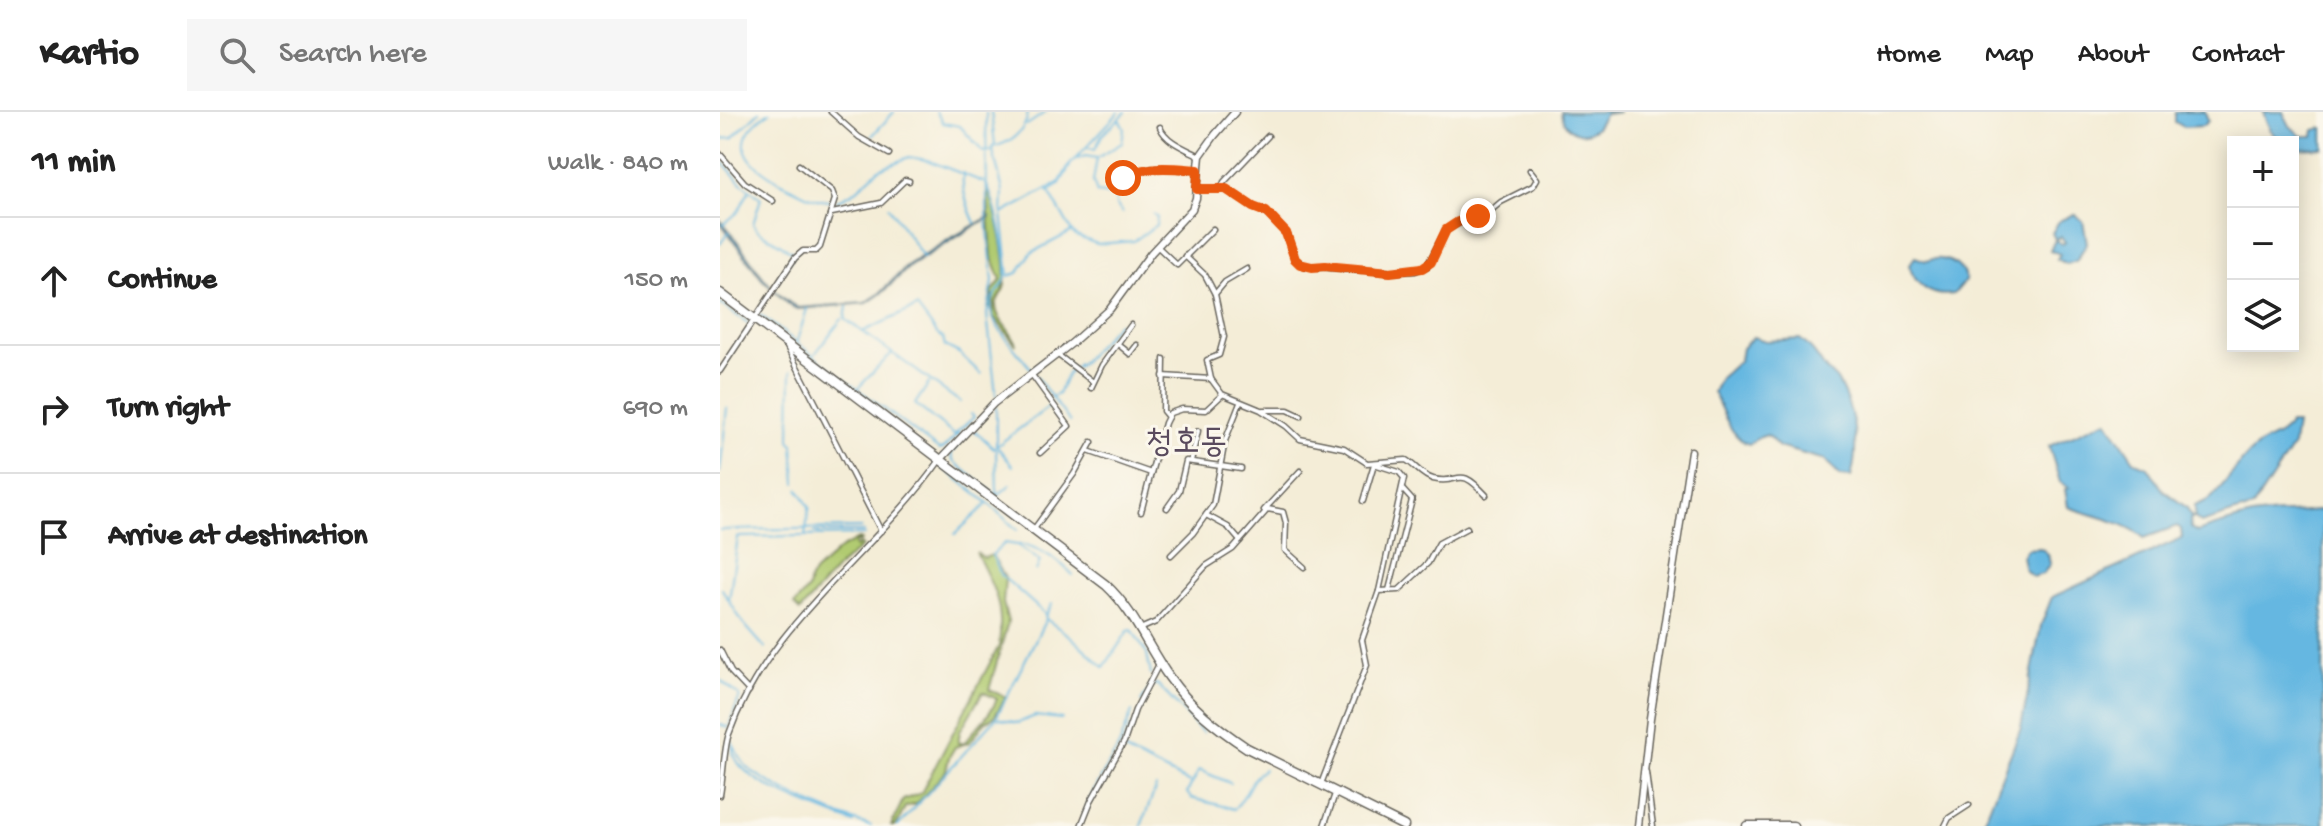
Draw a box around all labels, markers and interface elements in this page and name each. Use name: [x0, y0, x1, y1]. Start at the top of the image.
search box: [187, 19, 747, 91]
text: Kartio: [40, 33, 139, 77]
icon: search: [215, 33, 259, 77]
text: Search here: [279, 38, 427, 73]
text: Home: [1876, 39, 1941, 72]
text: Map: [1985, 39, 2034, 72]
text: About: [2078, 39, 2148, 72]
text: Contact: [2192, 39, 2283, 72]
map controls: [2227, 136, 2299, 352]
button: +: [2227, 136, 2299, 208]
text: 11 min: [32, 144, 115, 184]
text: Walk · 840 m: [548, 149, 688, 180]
route start: [1105, 160, 1141, 196]
route end: [1460, 198, 1496, 234]
button: −: [2227, 208, 2299, 280]
icon: ahead: [32, 259, 76, 303]
text: Continue: [108, 264, 217, 299]
text: 150 m: [624, 266, 688, 297]
button: layers: [2227, 280, 2299, 352]
icon: right: [32, 387, 76, 431]
text: Turn right: [108, 392, 228, 427]
text: 690 m: [622, 394, 688, 425]
district label: 청호동: [1145, 425, 1227, 465]
icon: arrive: [32, 515, 76, 559]
text: Arrive at destination: [108, 520, 368, 555]

